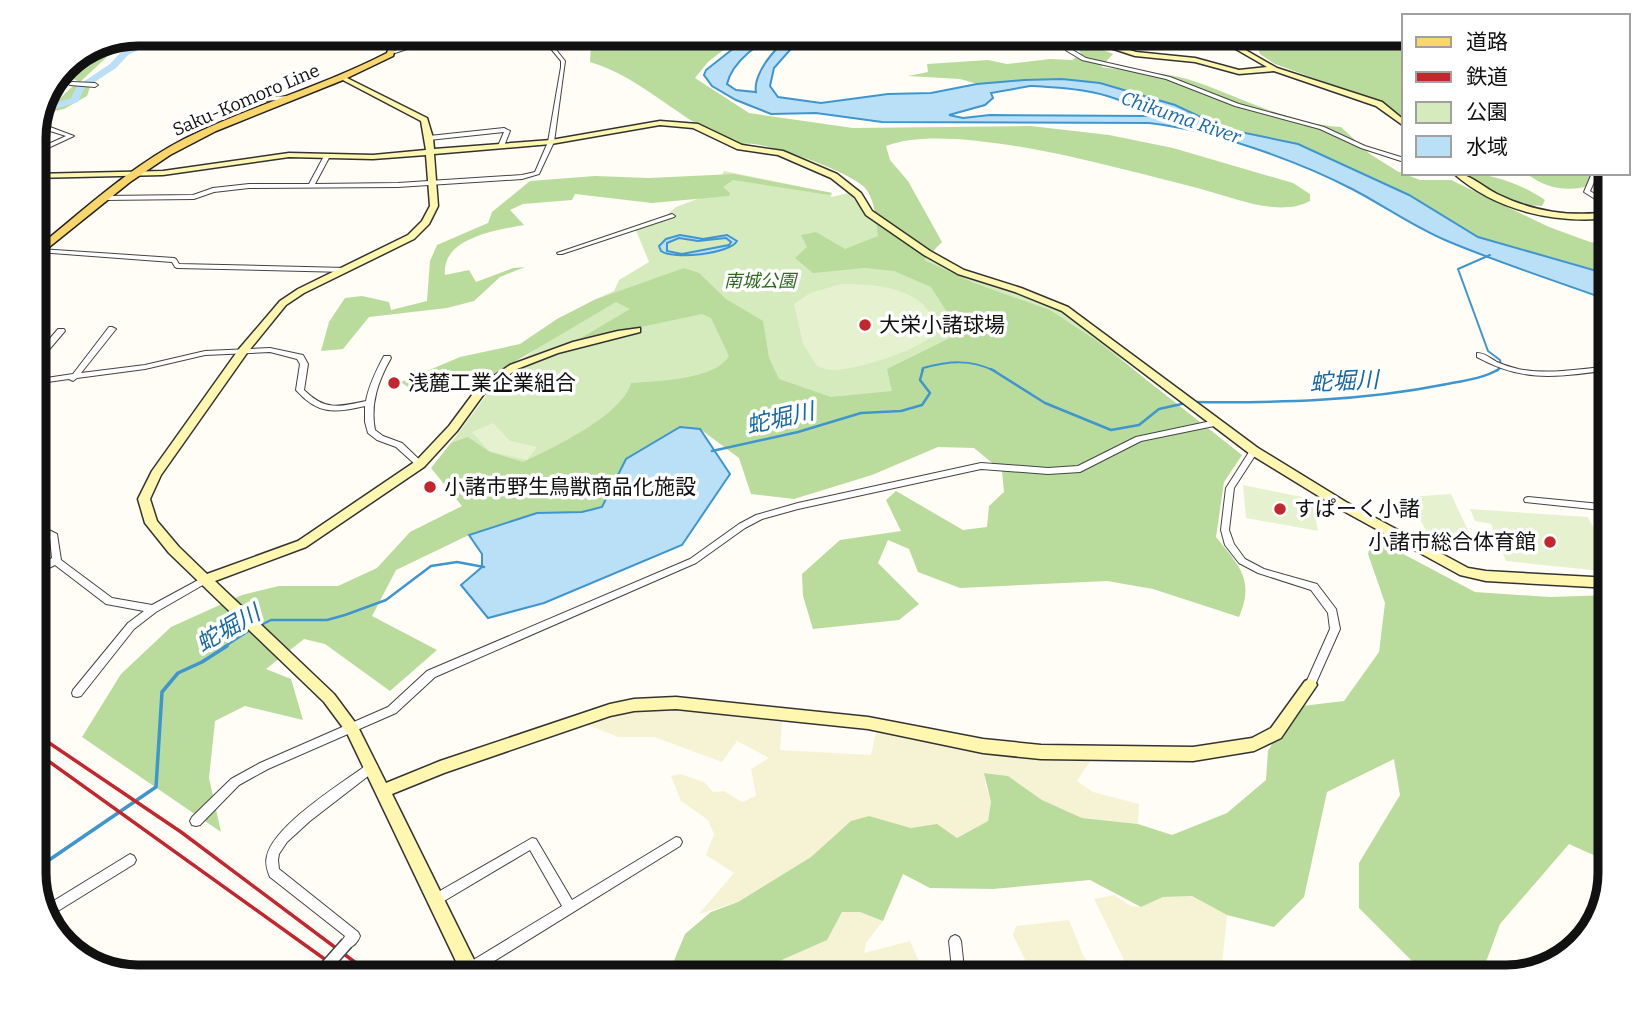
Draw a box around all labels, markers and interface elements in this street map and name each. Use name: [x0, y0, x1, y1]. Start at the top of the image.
legend: [1402, 14, 1630, 175]
text: 道路: [1466, 29, 1508, 55]
street label: Saku-Komoro Line: [169, 59, 323, 141]
text: 鉄道: [1466, 64, 1508, 90]
water label: Chikuma River: [1118, 86, 1245, 149]
text: 公園: [1466, 99, 1508, 125]
text: 水域: [1466, 134, 1508, 160]
park label: 南城公園: [724, 270, 799, 292]
place label: 大栄小諸球場: [879, 312, 1005, 338]
marker: 大栄小諸球場: [857, 317, 873, 333]
water label: 蛇堀川: [1309, 365, 1382, 397]
place label: 浅麓工業企業組合: [408, 370, 576, 396]
marker: 浅麓工業企業組合: [386, 375, 402, 391]
water label: 蛇堀川: [743, 396, 820, 439]
place label: 小諸市野生鳥獣商品化施設: [444, 474, 696, 500]
marker: 小諸市野生鳥獣商品化施設: [422, 479, 438, 495]
place label: すぱーく小諸: [1294, 496, 1420, 522]
marker: すぱーく小諸: [1272, 501, 1288, 517]
place label: 小諸市総合体育館: [1368, 529, 1536, 555]
marker: 小諸市総合体育館: [1542, 534, 1558, 550]
water label: 蛇堀川: [191, 597, 267, 657]

